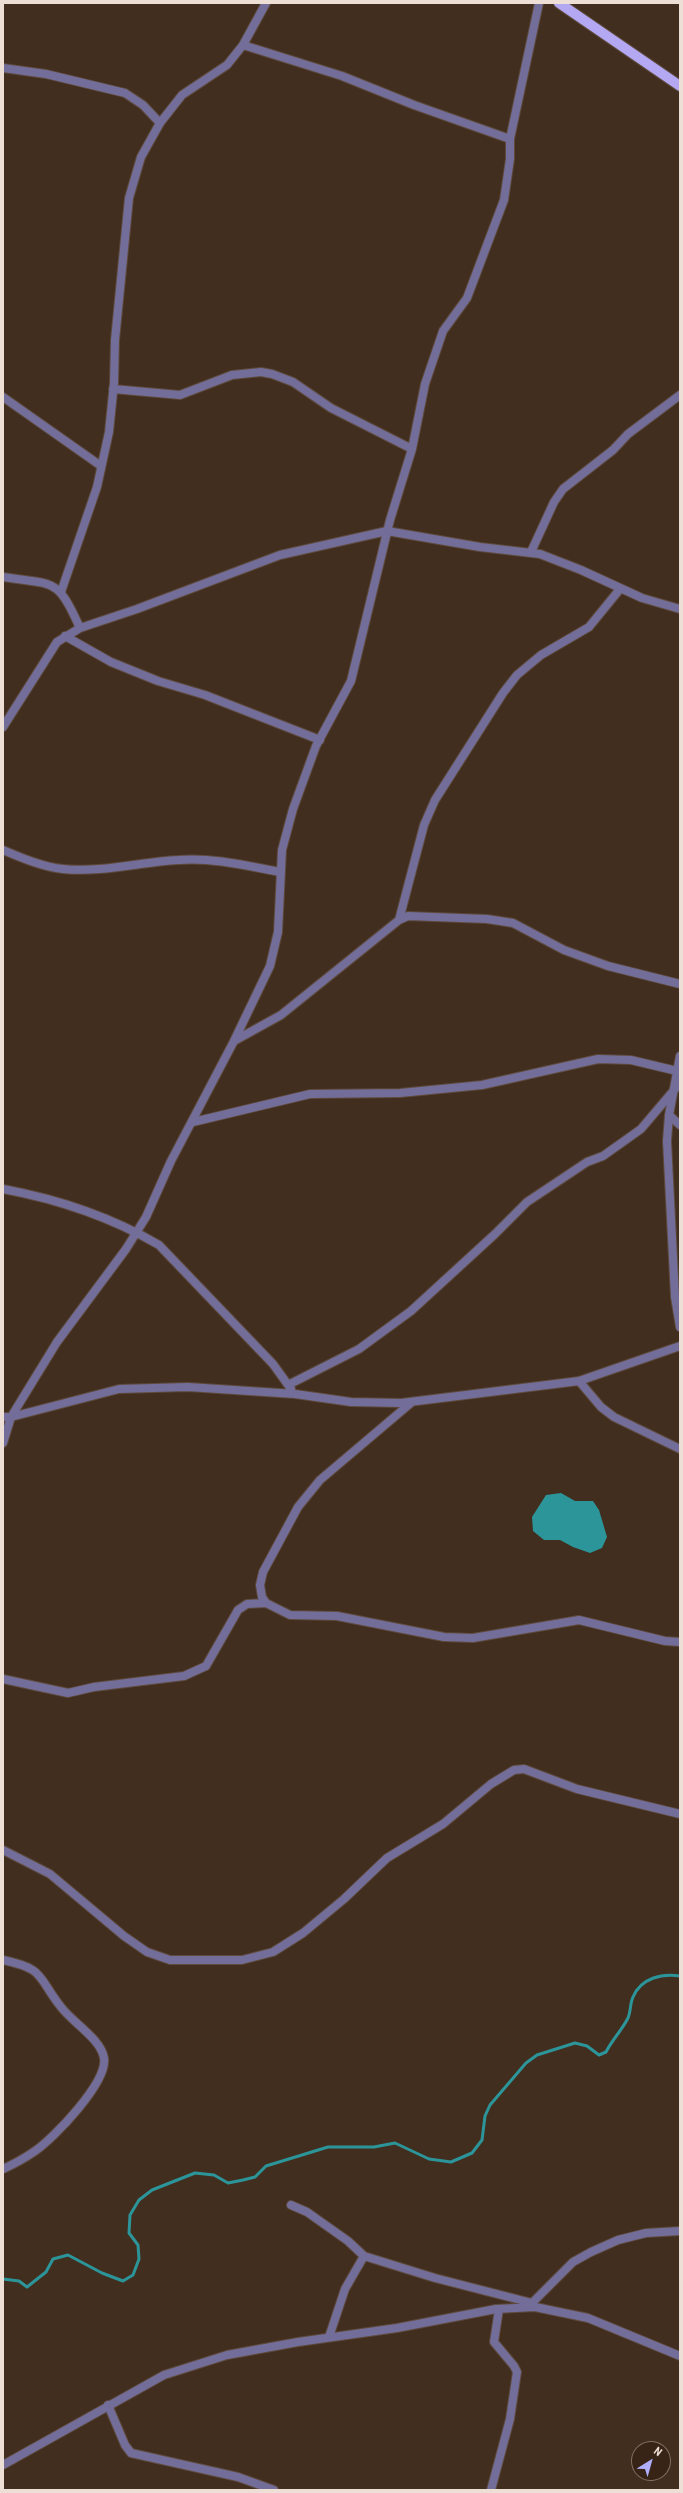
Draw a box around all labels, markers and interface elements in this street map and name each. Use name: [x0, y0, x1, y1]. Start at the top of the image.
north arrow: [631, 2441, 671, 2481]
text: N: [651, 2445, 665, 2459]

